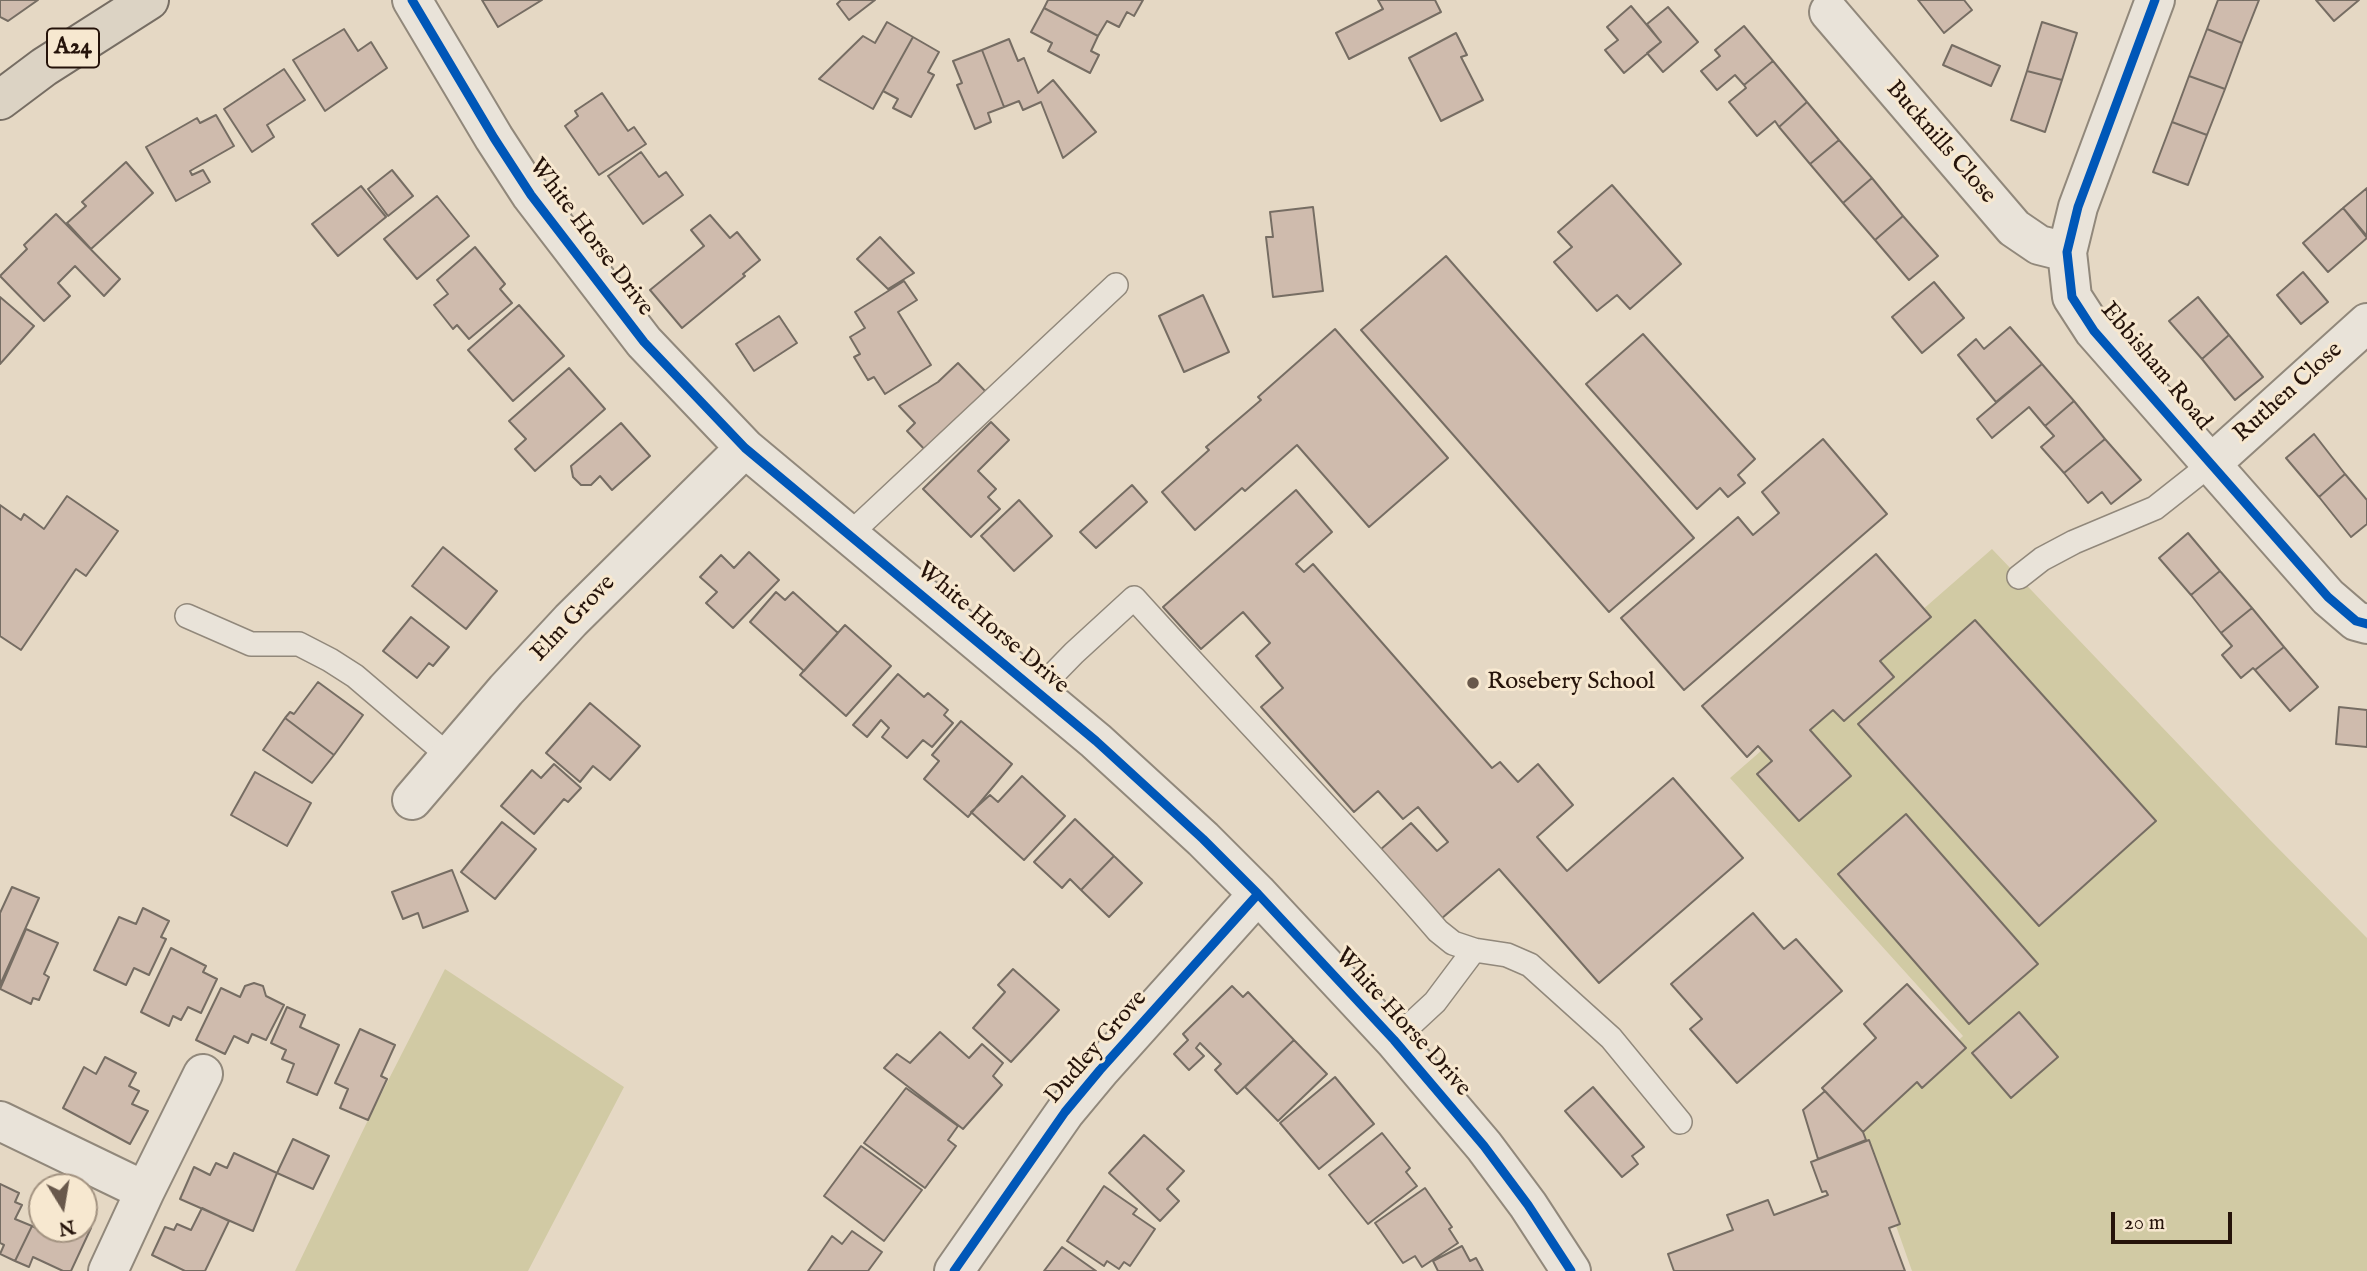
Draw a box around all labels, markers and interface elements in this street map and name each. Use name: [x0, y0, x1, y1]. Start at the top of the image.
road number: A24: [47, 28, 99, 68]
street label: Bucknills Close: [1879, 76, 2001, 210]
street label: White Horse Drive: [521, 153, 659, 323]
street label: Ebbisham Road: [2093, 297, 2217, 437]
street label: Ruthen Close: [2229, 337, 2349, 449]
street label: White Horse Drive: [910, 557, 1074, 701]
street label: Elm Grove: [526, 570, 622, 668]
place label: Rosebery School: [1487, 669, 1655, 697]
marker: Rosebery School: [1465, 675, 1481, 691]
street label: White Horse Drive: [1328, 943, 1476, 1103]
street label: Dudley Grove: [1040, 985, 1154, 1111]
north arrow: [28, 1173, 98, 1243]
scale bar: [2115, 1198, 2236, 1242]
text: 20 m: [2124, 1210, 2165, 1237]
text: N: [56, 1213, 77, 1240]

